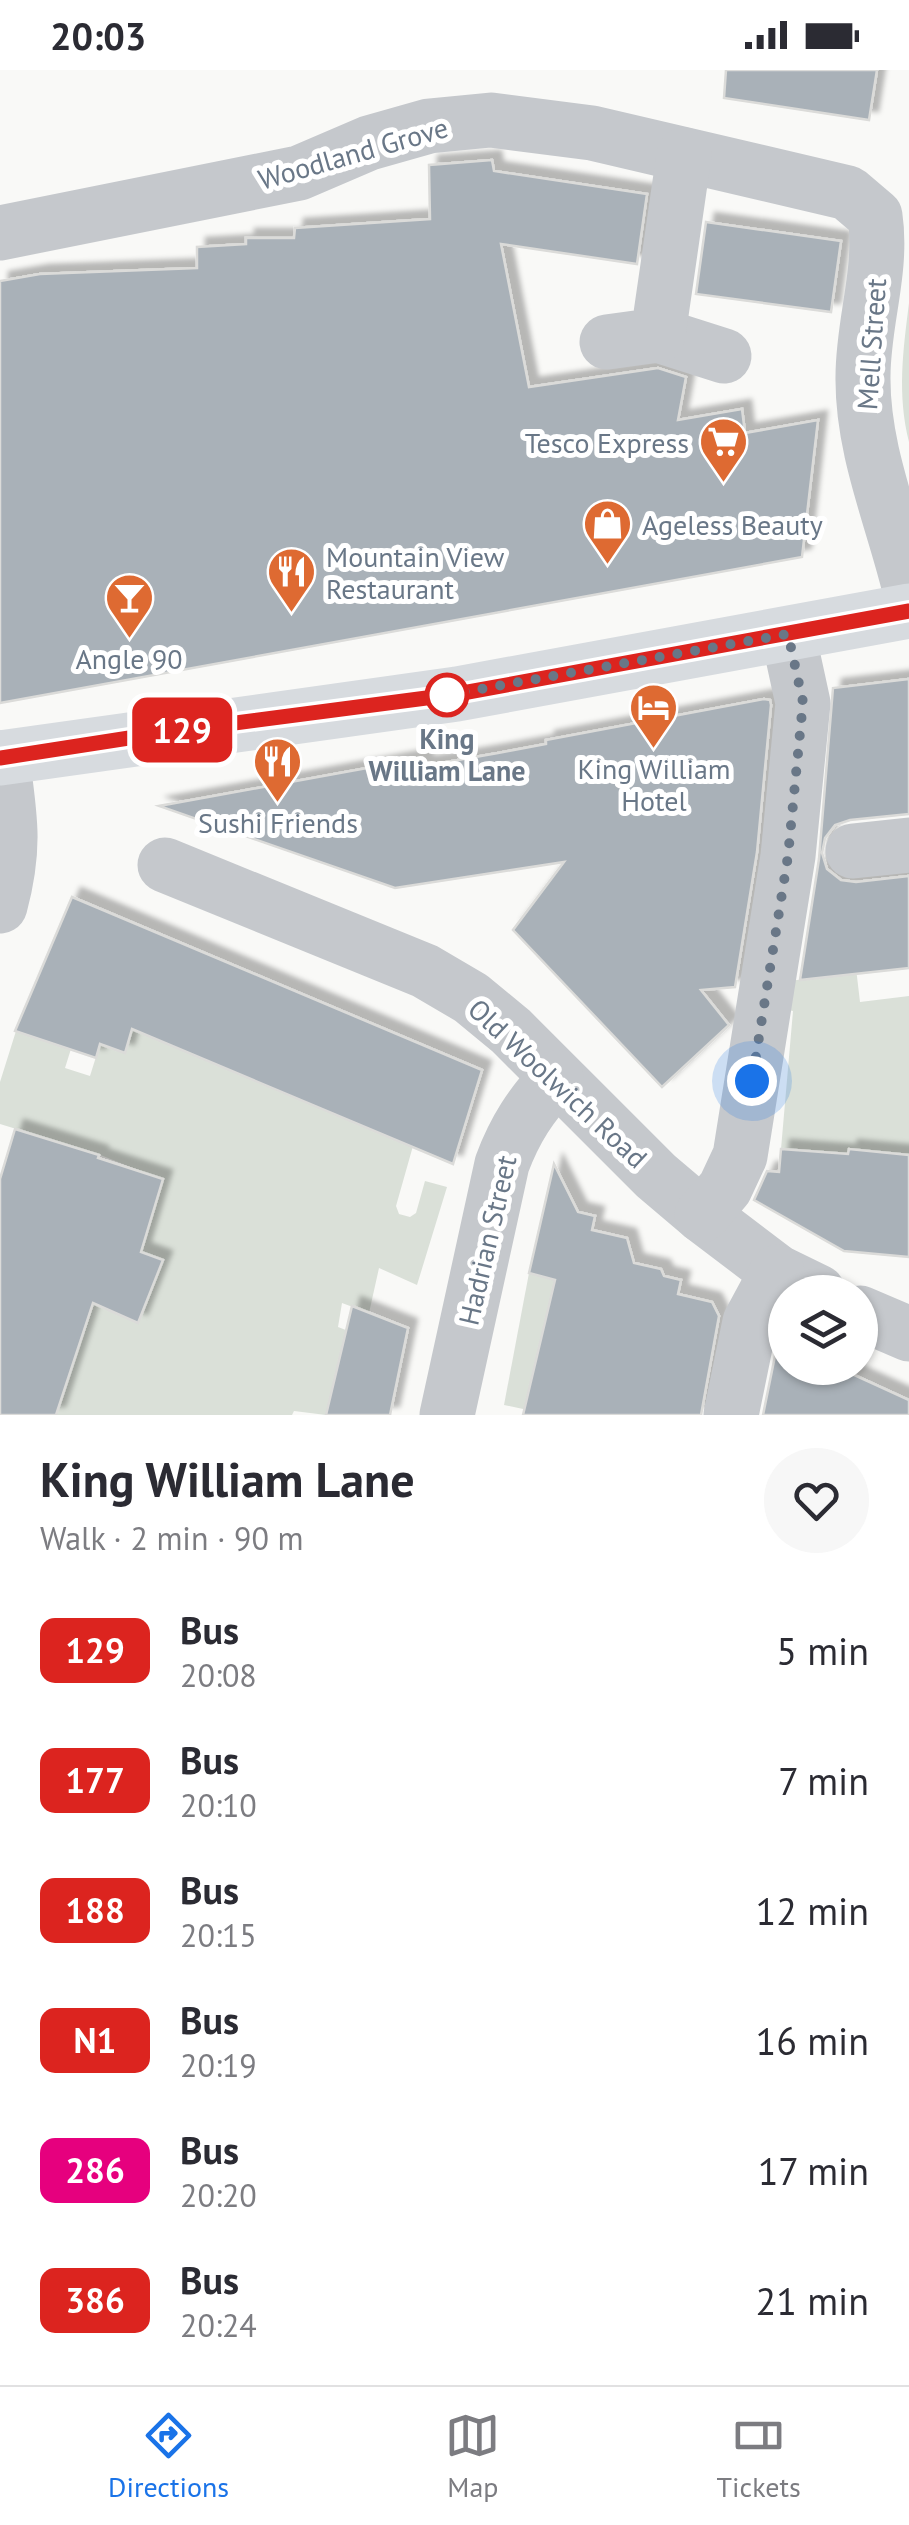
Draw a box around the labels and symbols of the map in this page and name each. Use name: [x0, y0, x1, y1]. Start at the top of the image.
street label: Woodland Grove: [254, 108, 452, 198]
street label: Mell Street: [848, 277, 894, 411]
supermarket icon: Tesco Express: [698, 416, 750, 484]
place label: Tesco Express: [525, 424, 689, 461]
shop icon: Ageless Beauty: [581, 498, 633, 566]
place label: Ageless Beauty: [642, 506, 823, 543]
place label: Mountain View Restaurant: [326, 538, 505, 607]
restaurant icon: Mountain View Restaurant: [265, 546, 317, 614]
bar icon: Angle 90: [103, 572, 155, 640]
place label: Angle 90: [75, 640, 183, 677]
marker: King William Lane: [426, 674, 468, 716]
hotel icon: King William Hotel: [628, 682, 680, 750]
line badge: 129: [124, 698, 240, 762]
place label: King William Lane: [369, 720, 525, 789]
restaurant icon: Sushi Friends: [252, 736, 304, 804]
place label: King William Hotel: [577, 750, 731, 819]
place label: Sushi Friends: [198, 804, 358, 841]
street label: Old Woolwich Road: [460, 990, 656, 1176]
your location: [727, 1056, 777, 1106]
street label: Hadrian Street: [450, 1151, 525, 1328]

